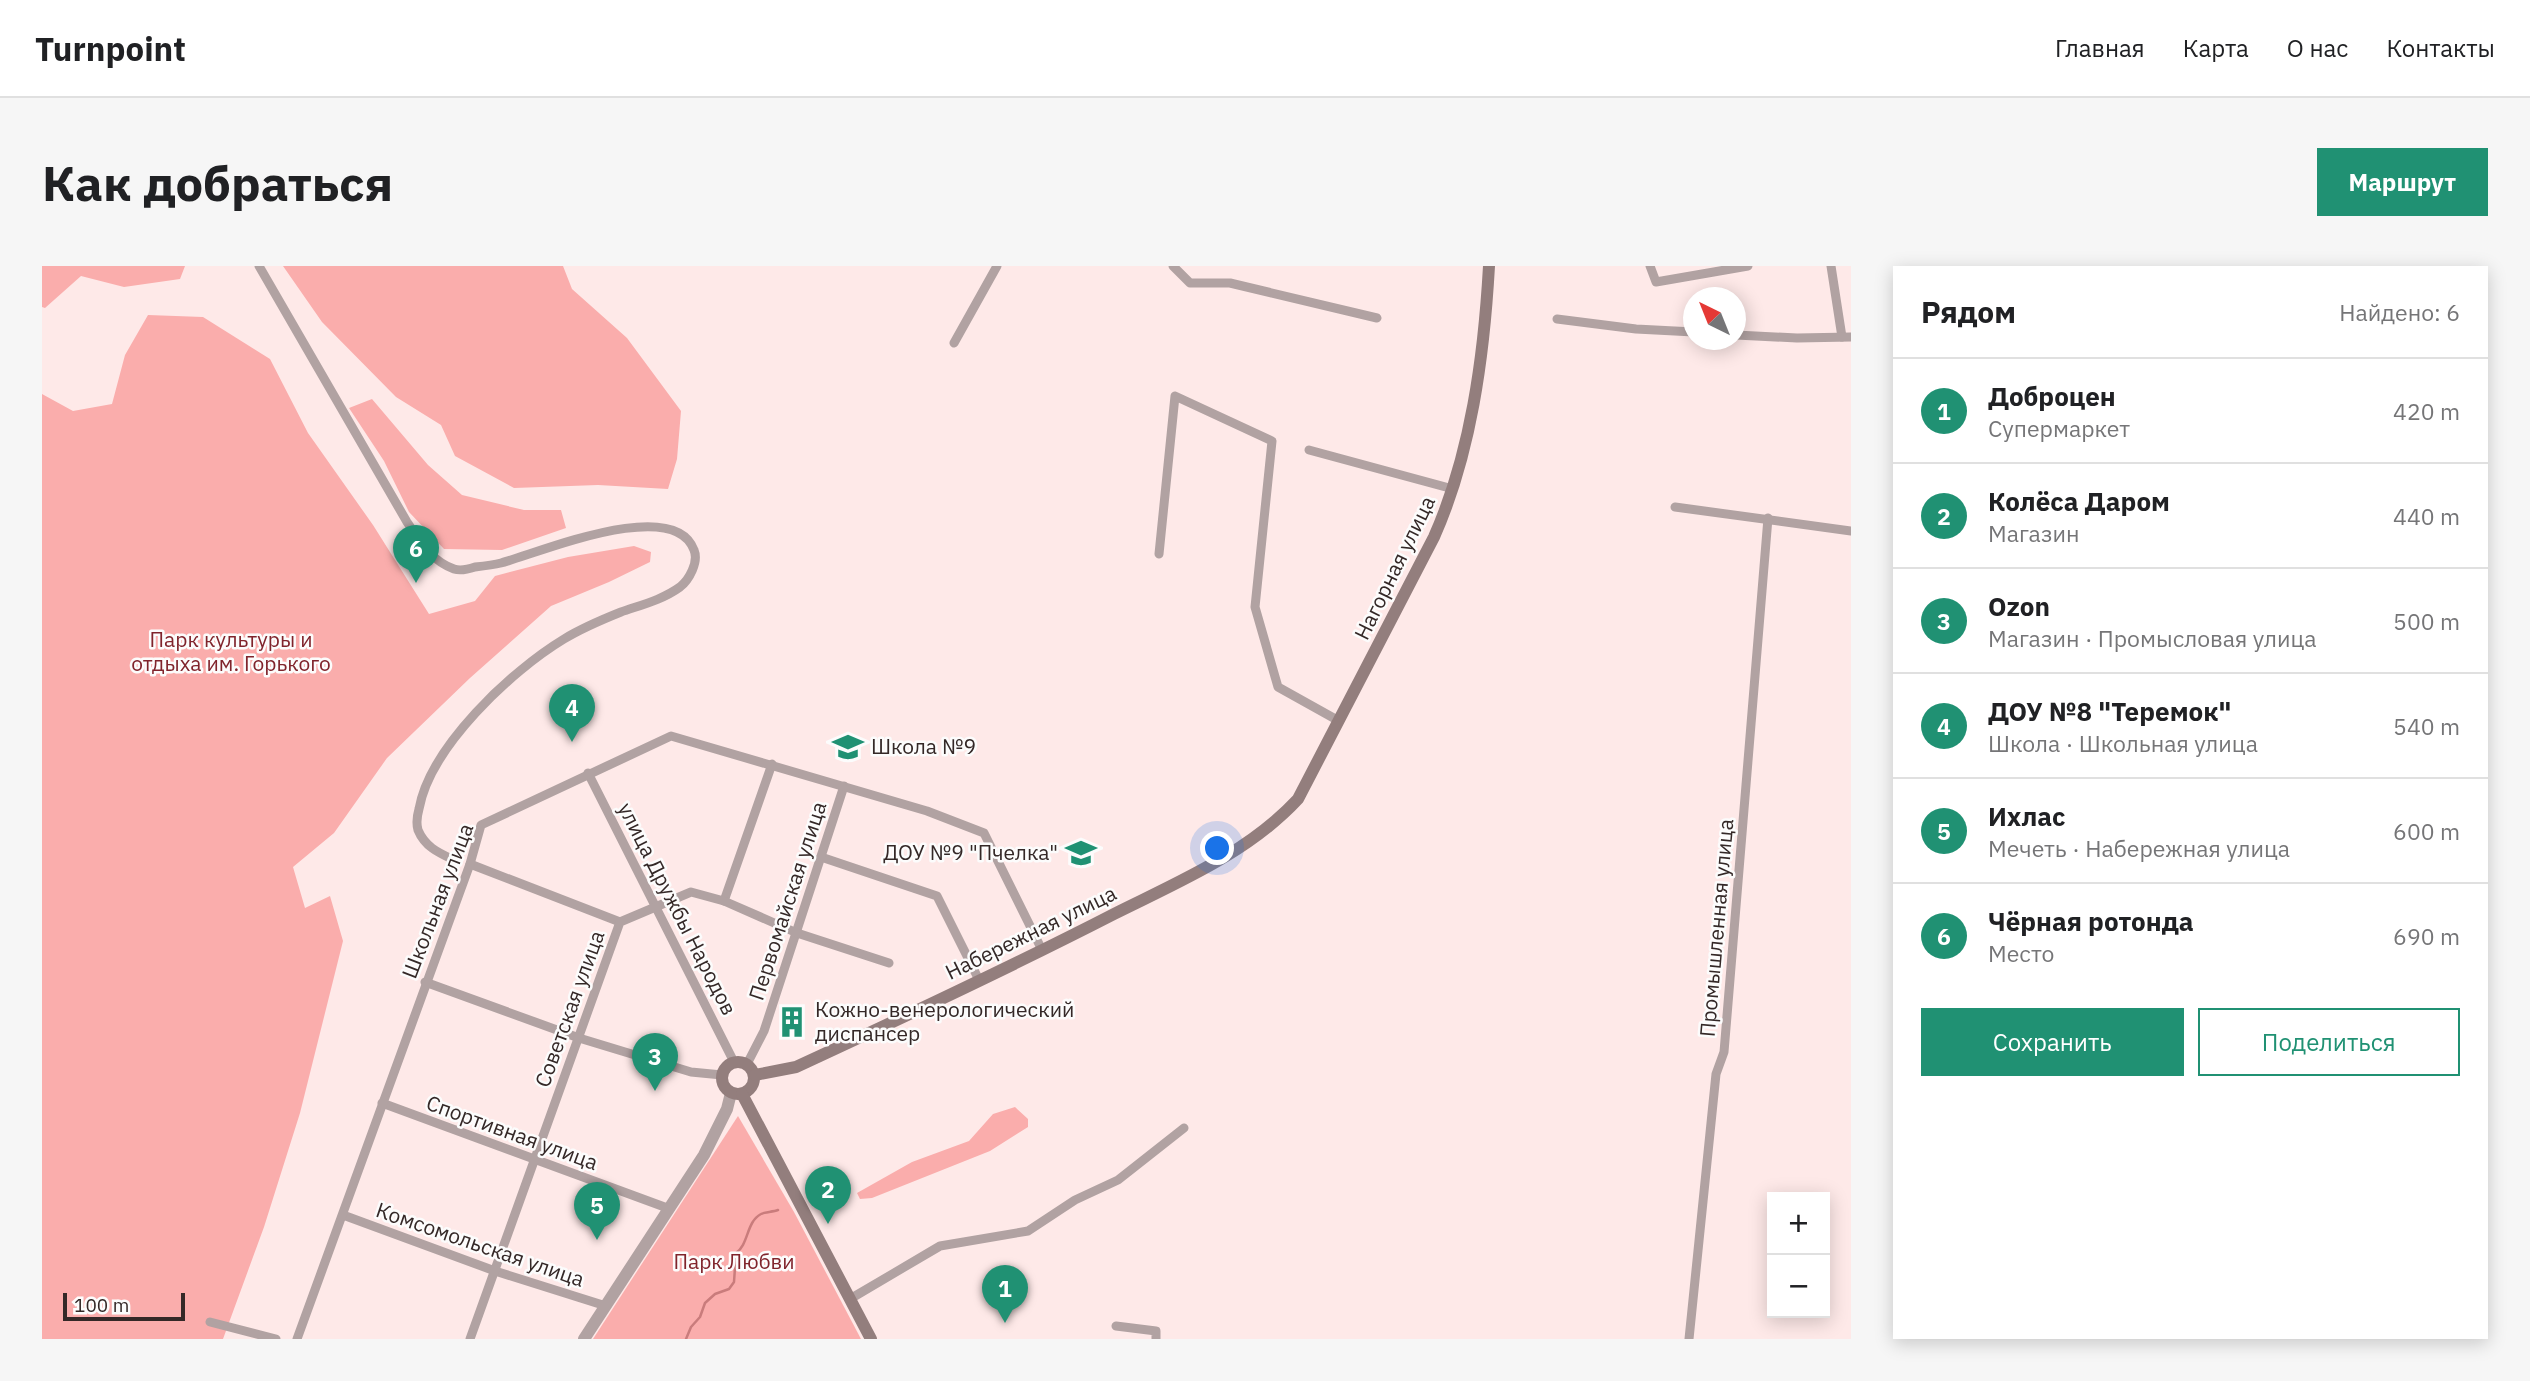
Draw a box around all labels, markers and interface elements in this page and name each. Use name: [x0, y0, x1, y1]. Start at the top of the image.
text: Turnpoint: [35, 27, 186, 70]
text: Главная: [2055, 32, 2145, 64]
text: Карта: [2183, 32, 2249, 64]
text: О нас: [2287, 32, 2348, 64]
text: Контакты: [2386, 32, 2495, 64]
button: Маршрут: [2317, 148, 2488, 216]
text: Как добраться: [42, 151, 393, 214]
north arrow: [1683, 287, 1746, 350]
text: Рядом: [1921, 292, 2016, 331]
text: Найдено: 6: [2339, 297, 2460, 327]
text: Доброцен: [1988, 379, 2116, 413]
text: 1: [1937, 396, 1951, 426]
text: 420 m: [2393, 396, 2460, 426]
text: Супермаркет: [1988, 413, 2130, 443]
text: Колёса Даром: [1988, 484, 2170, 518]
street label: Нагорная улица: [1347, 491, 1441, 644]
text: 2: [1937, 501, 1951, 531]
text: 440 m: [2393, 501, 2460, 531]
text: Магазин: [1988, 518, 2079, 548]
pin: 6: [393, 525, 439, 583]
text: Ozon: [1988, 589, 2050, 623]
text: 3: [1937, 606, 1951, 636]
text: 500 m: [2393, 606, 2460, 636]
text: Магазин · Промысловая улица: [1988, 623, 2317, 653]
park label: Парк культуры и отдыха им. Горького: [131, 625, 331, 677]
pin: 4: [549, 684, 595, 742]
text: ДОУ №8 "Теремок": [1988, 694, 2231, 728]
text: 4: [1937, 711, 1951, 741]
text: 540 m: [2393, 711, 2460, 741]
text: Школа · Школьная улица: [1988, 728, 2258, 758]
school or university icon: Школа №9: [831, 730, 865, 764]
place label: Школа №9: [871, 732, 976, 760]
street label: улица Дружбы Народов: [612, 797, 744, 1020]
street label: Первомайская улица: [742, 798, 832, 1004]
text: Ихлас: [1988, 799, 2065, 833]
text: 5: [1937, 816, 1951, 846]
text: 600 m: [2393, 816, 2460, 846]
street label: Промышленная улица: [1693, 818, 1739, 1038]
street label: Школьная улица: [395, 819, 479, 982]
your location: [1200, 831, 1234, 865]
text: Мечеть · Набережная улица: [1988, 833, 2290, 863]
school or university icon: ДОУ №9 "Пчелка": [1064, 836, 1098, 870]
place label: ДОУ №9 "Пчелка": [883, 838, 1058, 866]
street label: Набережная улица: [940, 879, 1121, 986]
text: Чёрная ротонда: [1988, 904, 2194, 938]
text: 6: [1937, 921, 1951, 951]
text: 690 m: [2393, 921, 2460, 951]
street label: Советская улица: [528, 926, 610, 1091]
text: Место: [1988, 938, 2054, 968]
place label: Кожно-венерологический диспансер: [815, 995, 1074, 1047]
building icon: Кожно-венерологический диспансер: [775, 1005, 809, 1039]
button: Сохранить: [1921, 1008, 2184, 1076]
button: Поделиться: [2198, 1008, 2460, 1076]
pin: 3: [632, 1033, 678, 1091]
street label: Спортивная улица: [423, 1088, 602, 1176]
pin: 2: [805, 1166, 851, 1224]
pin: 5: [574, 1182, 620, 1240]
map controls: [1767, 1192, 1830, 1318]
button: +: [1767, 1192, 1830, 1255]
street label: Комсомольская улица: [372, 1195, 588, 1293]
park label: Парк Любви: [673, 1247, 795, 1275]
button: −: [1767, 1255, 1830, 1318]
pin: 1: [982, 1265, 1028, 1323]
scale bar: [63, 1290, 186, 1322]
text: 100 m: [74, 1293, 129, 1317]

